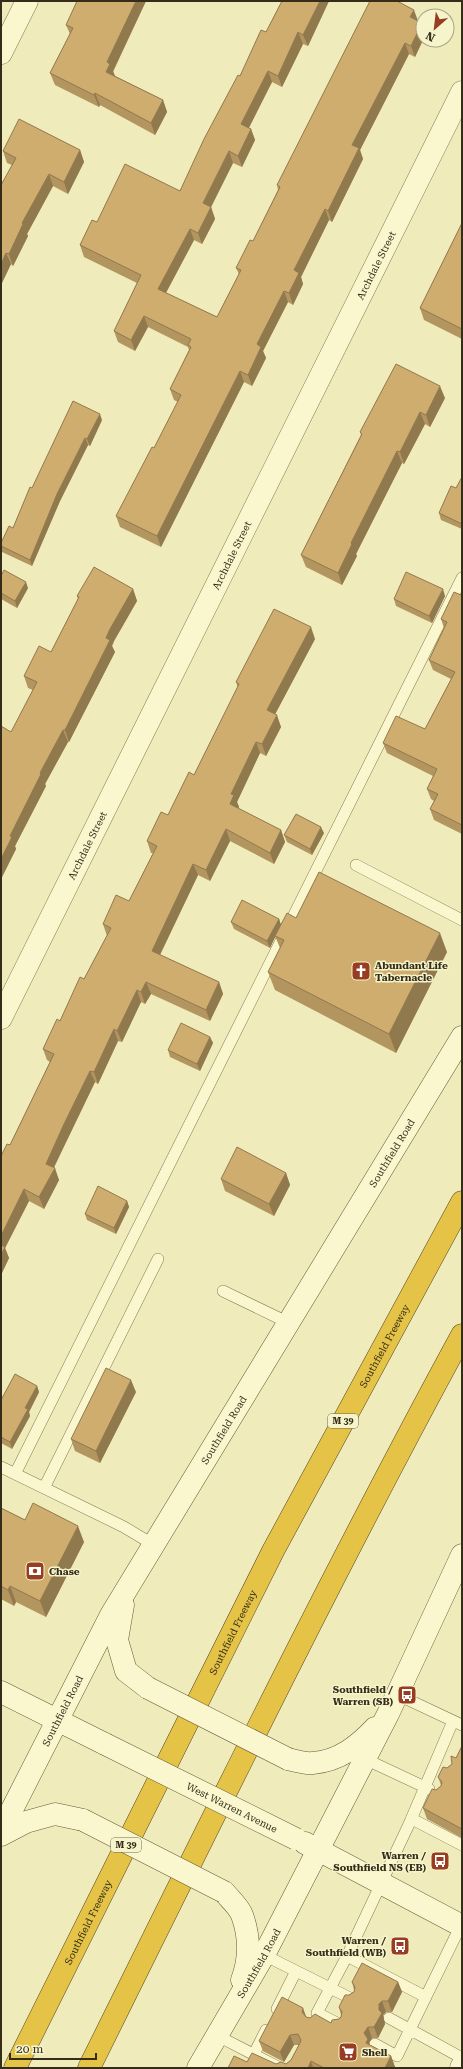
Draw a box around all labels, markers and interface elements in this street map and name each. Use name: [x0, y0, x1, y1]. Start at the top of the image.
north arrow: [415, 8, 455, 48]
text: N: [423, 28, 437, 44]
street label: Archdale Street: [354, 229, 398, 301]
street label: Archdale Street: [210, 519, 253, 591]
street label: Archdale Street: [65, 809, 109, 881]
church icon: Abundant Life Tabernacle: [350, 960, 372, 982]
place label: Abundant Life Tabernacle: [375, 960, 448, 983]
street label: Southfield Road: [367, 1116, 417, 1189]
street label: Southfield Freeway: [357, 1302, 411, 1390]
street label: Southfield Road: [199, 1393, 249, 1466]
road number: M 39: [328, 1414, 358, 1428]
bank icon: Chase: [24, 1560, 46, 1582]
place label: Chase: [49, 1566, 80, 1577]
street label: Southfield Freeway: [207, 1588, 258, 1676]
street label: Southfield Road: [40, 1673, 85, 1748]
place label: Southfield / Warren (SB): [333, 1684, 393, 1707]
bus stop icon: Southfield / Warren (SB): [396, 1684, 418, 1706]
street label: West Warren Avenue: [185, 1780, 280, 1835]
road number: M 39: [111, 1838, 141, 1852]
place label: Warren / Southfield NS (EB): [333, 1850, 426, 1873]
bus stop icon: Warren / Southfield NS (EB): [429, 1850, 451, 1872]
street label: Southfield Freeway: [62, 1878, 114, 1966]
street label: Southfield Road: [235, 1926, 282, 2000]
place label: Warren / Southfield (WB): [306, 1935, 386, 1958]
bus stop icon: Warren / Southfield (WB): [389, 1935, 411, 1957]
scale bar: [10, 2035, 96, 2061]
supermarket icon: Shell: [337, 2041, 359, 2063]
text: 20 m: [16, 2042, 43, 2056]
place label: Shell: [362, 2047, 388, 2058]

